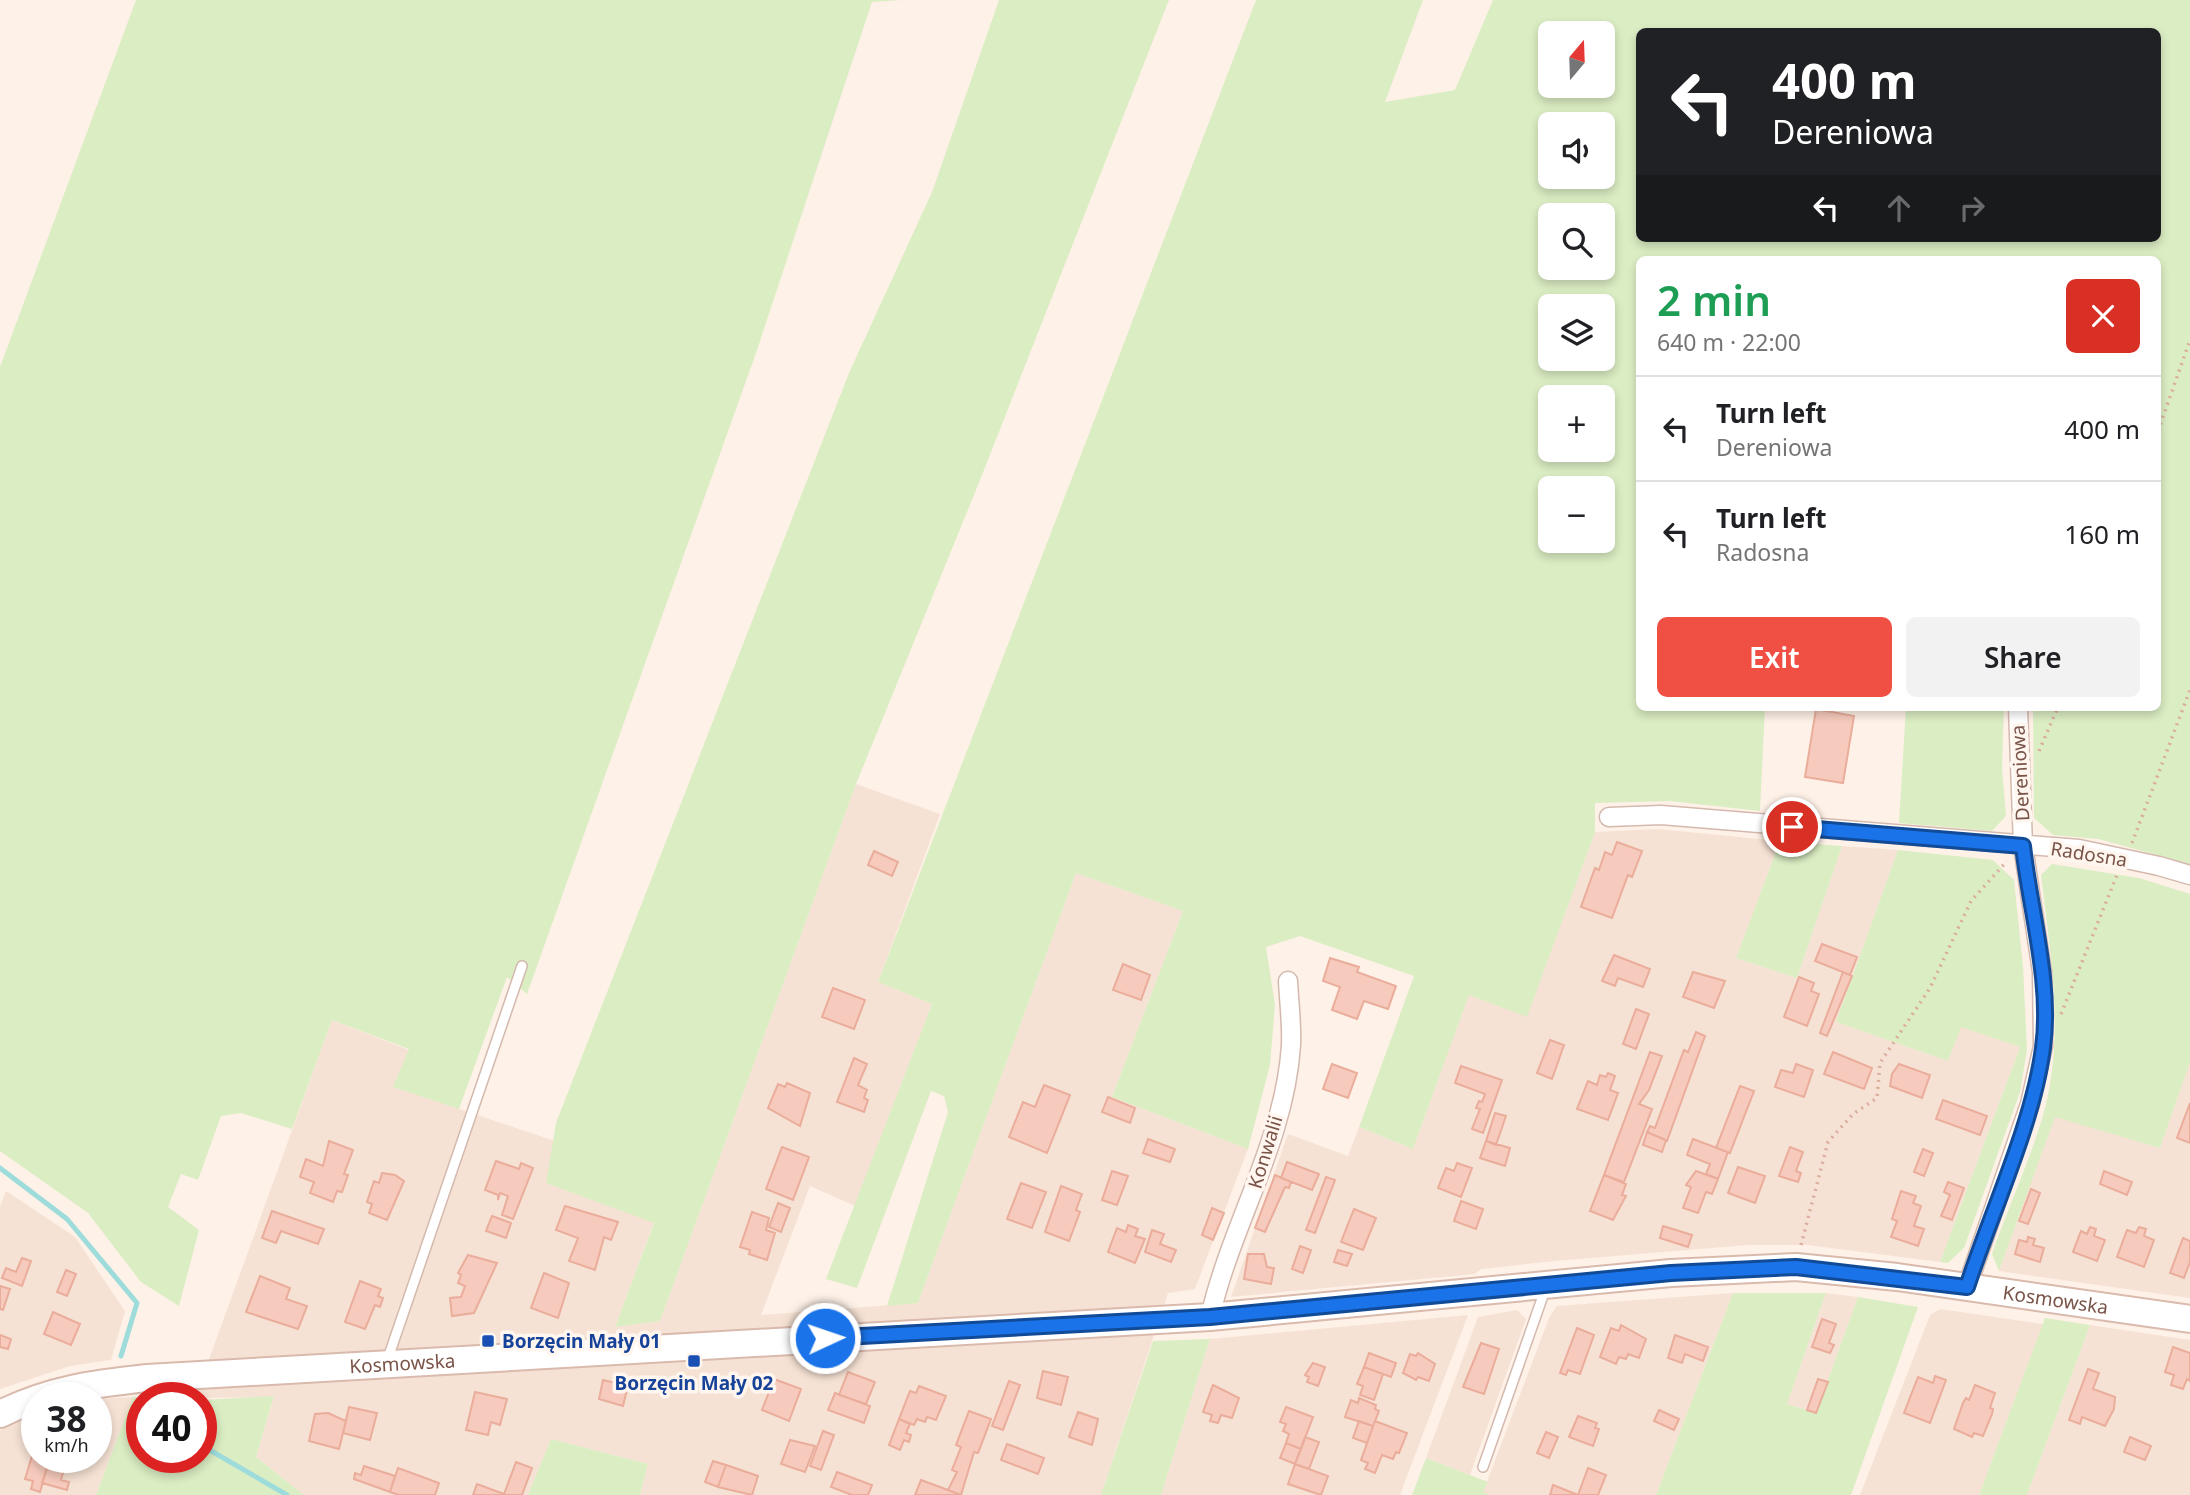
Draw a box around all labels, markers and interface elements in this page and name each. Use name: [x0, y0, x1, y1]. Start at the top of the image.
north arrow: [1538, 21, 1615, 98]
map controls: [1538, 21, 1615, 553]
text: 400 m: [1772, 47, 1917, 113]
icon: left: [1657, 56, 1748, 147]
text: Dereniowa: [1772, 110, 1934, 153]
button: sound: [1538, 112, 1615, 189]
icon: left: [1807, 189, 1845, 227]
icon: ahead: [1880, 189, 1918, 227]
icon: right: [1953, 189, 1991, 227]
button: search: [1538, 203, 1615, 280]
text: 2 min: [1657, 271, 1771, 328]
button: close: [2066, 279, 2140, 353]
button: layers: [1538, 294, 1615, 371]
text: 640 m · 22:00: [1657, 326, 1801, 358]
button: +: [1538, 385, 1615, 462]
text: Turn left: [1716, 395, 1827, 431]
icon: left: [1657, 410, 1695, 448]
text: 400 m: [2064, 411, 2140, 447]
text: Dereniowa: [1716, 431, 1832, 463]
button: −: [1538, 476, 1615, 553]
text: Turn left: [1716, 500, 1827, 536]
icon: left: [1657, 515, 1695, 553]
text: 160 m: [2064, 516, 2140, 552]
text: Radosna: [1716, 536, 1809, 568]
button: Exit: [1657, 617, 1892, 697]
button: Share: [1906, 617, 2140, 697]
street label: Dereniowa: [2005, 724, 2035, 822]
pin: [1762, 797, 1822, 857]
icon: arrive: [1773, 808, 1811, 846]
street label: Radosna: [2049, 835, 2129, 873]
street label: Konwalii: [1242, 1112, 1288, 1192]
street label: Kosmowska: [2001, 1279, 2110, 1320]
position arrow: [788, 1301, 862, 1375]
place label: Borzęcin Mały 01: [502, 1328, 661, 1354]
marker: Borzęcin Mały 01: [480, 1333, 496, 1349]
street label: Kosmowska: [349, 1347, 456, 1379]
marker: Borzęcin Mały 02: [686, 1353, 702, 1369]
place label: Borzęcin Mały 02: [615, 1370, 774, 1396]
speed limit sign: 40: [126, 1382, 217, 1473]
text: 38: [46, 1395, 87, 1442]
text: km/h: [44, 1433, 89, 1457]

